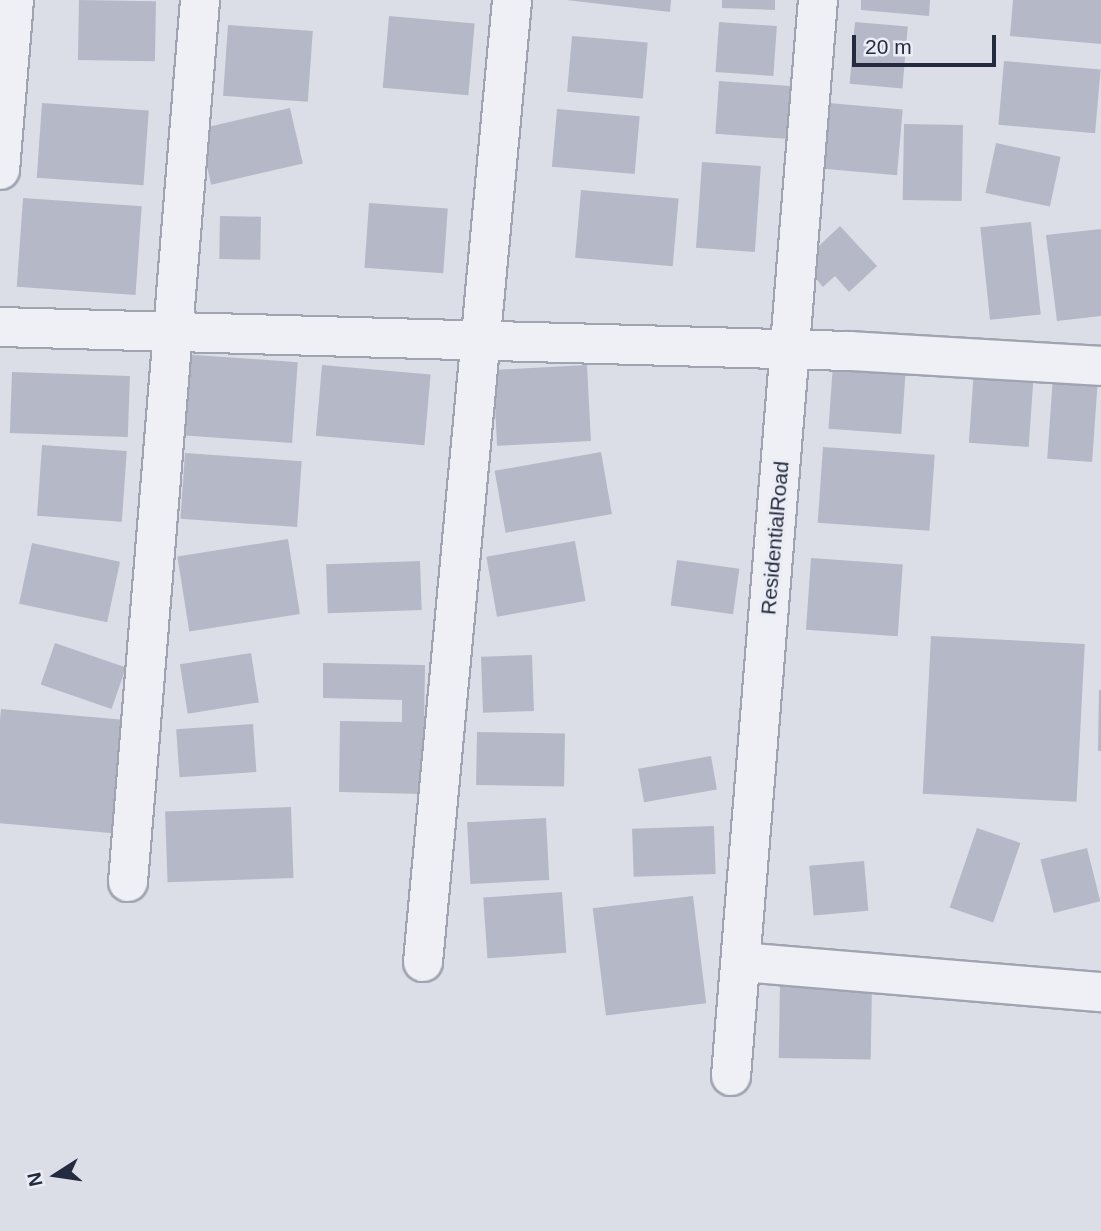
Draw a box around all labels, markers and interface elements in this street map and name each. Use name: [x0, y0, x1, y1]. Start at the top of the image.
scale bar: [856, 21, 1000, 65]
text: 20 m: [865, 35, 912, 58]
street label: ResidentialRoad: [756, 460, 794, 616]
north arrow: [21, 1140, 91, 1210]
text: N: [23, 1171, 47, 1188]

